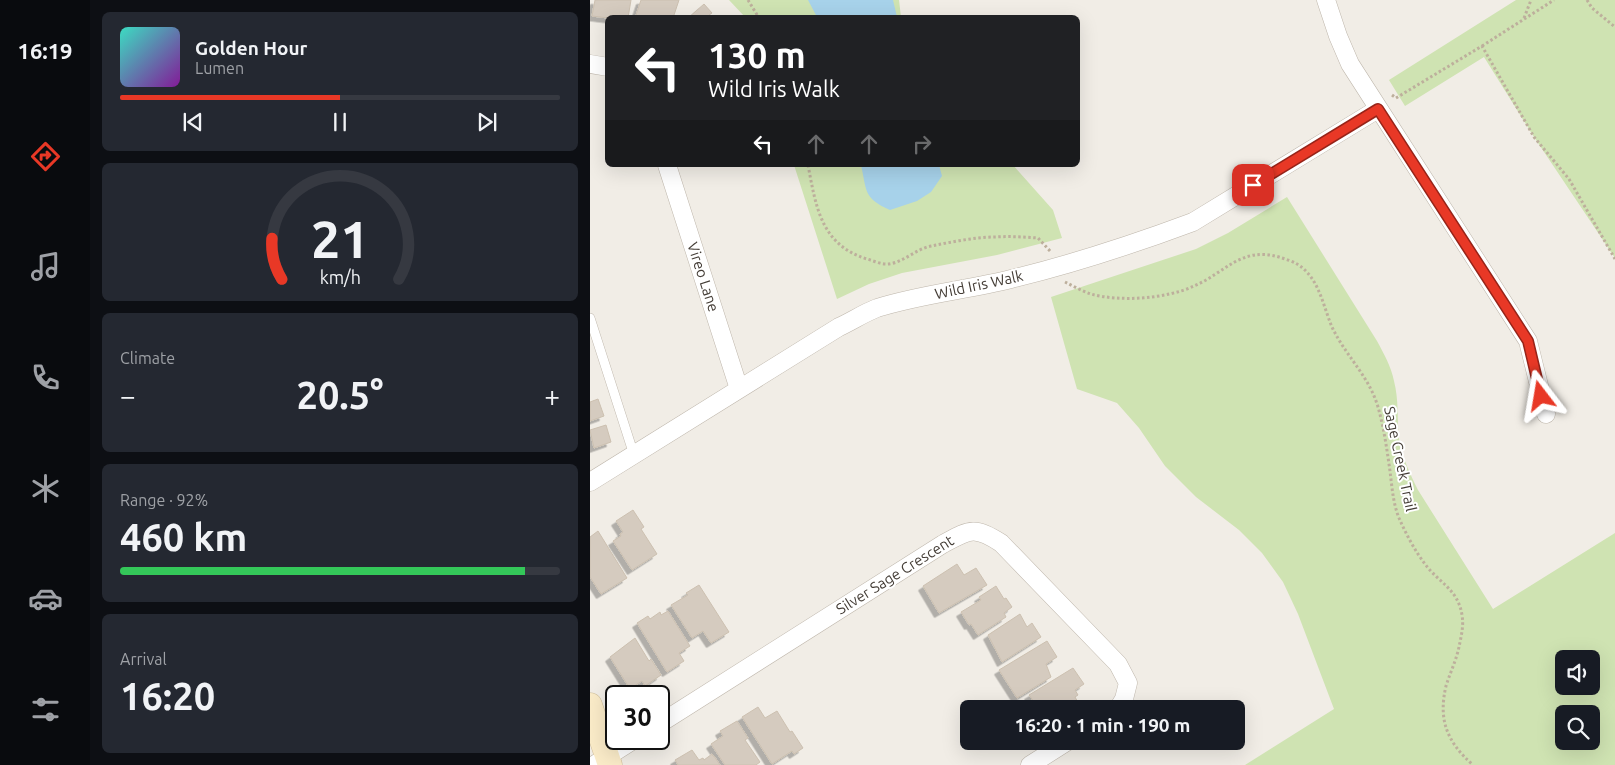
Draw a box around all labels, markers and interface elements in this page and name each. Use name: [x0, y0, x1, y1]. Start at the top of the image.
icon: left: [625, 35, 690, 100]
text: 130 m: [708, 35, 806, 75]
text: Golden Hour: [195, 37, 307, 59]
text: 16:19: [17, 38, 73, 63]
text: Lumen: [195, 59, 244, 77]
text: Wild Iris Walk: [708, 76, 840, 101]
icon: previous: [179, 108, 207, 136]
icon: pause: [326, 108, 354, 136]
icon: next: [473, 108, 501, 136]
icon: left: [749, 130, 777, 158]
icon: ahead: [802, 130, 830, 158]
icon: ahead: [855, 130, 883, 158]
icon: right: [908, 130, 936, 158]
icon: directions: [28, 139, 63, 174]
pin: [1232, 164, 1274, 206]
icon: arrive: [1239, 171, 1267, 199]
text: 21: [311, 210, 369, 268]
street label: Vireo Lane: [684, 240, 723, 314]
icon: music: [28, 249, 63, 284]
text: km/h: [319, 267, 361, 287]
street label: Wild Iris Walk: [933, 267, 1025, 302]
text: Climate: [120, 349, 175, 367]
icon: phone: [28, 360, 63, 395]
position arrow: [1514, 369, 1566, 421]
text: 20.5°: [296, 374, 384, 416]
text: −: [120, 380, 136, 411]
text: +: [544, 380, 560, 411]
street label: Sage Creek Trail: [1381, 405, 1420, 513]
icon: climate: [28, 471, 63, 506]
text: Range · 92%: [120, 491, 208, 509]
text: 460 km: [120, 516, 247, 558]
street label: Silver Sage Crescent: [833, 531, 957, 618]
icon: car: [28, 581, 63, 616]
text: Arrival: [120, 650, 167, 668]
map controls: [1555, 650, 1600, 750]
button: sound: [1555, 650, 1600, 695]
text: 16:20: [120, 675, 215, 717]
speed limit sign: 30: [605, 685, 670, 750]
icon: filters: [28, 692, 63, 727]
button: search: [1555, 705, 1600, 750]
text: 16:20 · 1 min · 190 m: [1015, 714, 1190, 736]

